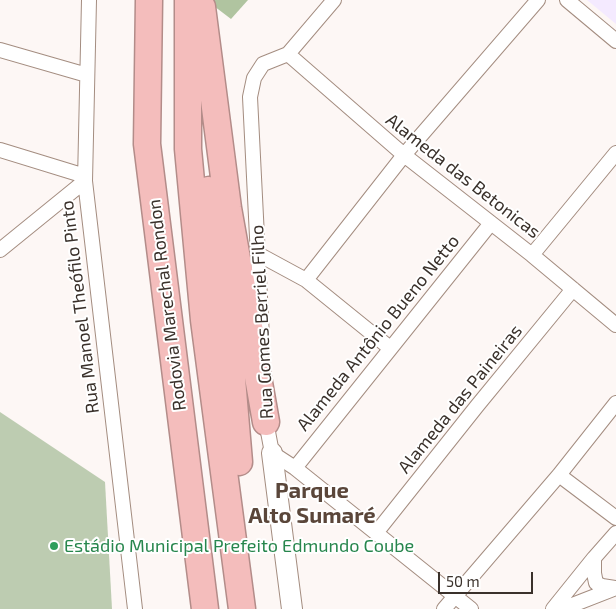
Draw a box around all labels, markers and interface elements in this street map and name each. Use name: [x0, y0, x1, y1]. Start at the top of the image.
street label: Alameda das Betonicas: [381, 109, 545, 243]
street label: Rodovia Marechal Rondon: [143, 198, 191, 412]
street label: Rua Manoel Theófilo Pinto: [56, 199, 104, 415]
street label: Rua Gomes Berriel Filho: [246, 224, 278, 420]
street label: Alameda Antônio Bueno Netto: [292, 231, 464, 435]
street label: Alameda das Paineiras: [393, 320, 527, 478]
district label: Parque Alto Sumaré: [248, 478, 376, 530]
place label: Estádio Municipal Prefeito Edmundo Coube: [64, 535, 414, 557]
marker: Estádio Municipal Prefeito Edmundo Coube: [48, 540, 60, 552]
scale bar: [441, 562, 536, 594]
text: 50 m: [446, 572, 480, 590]

